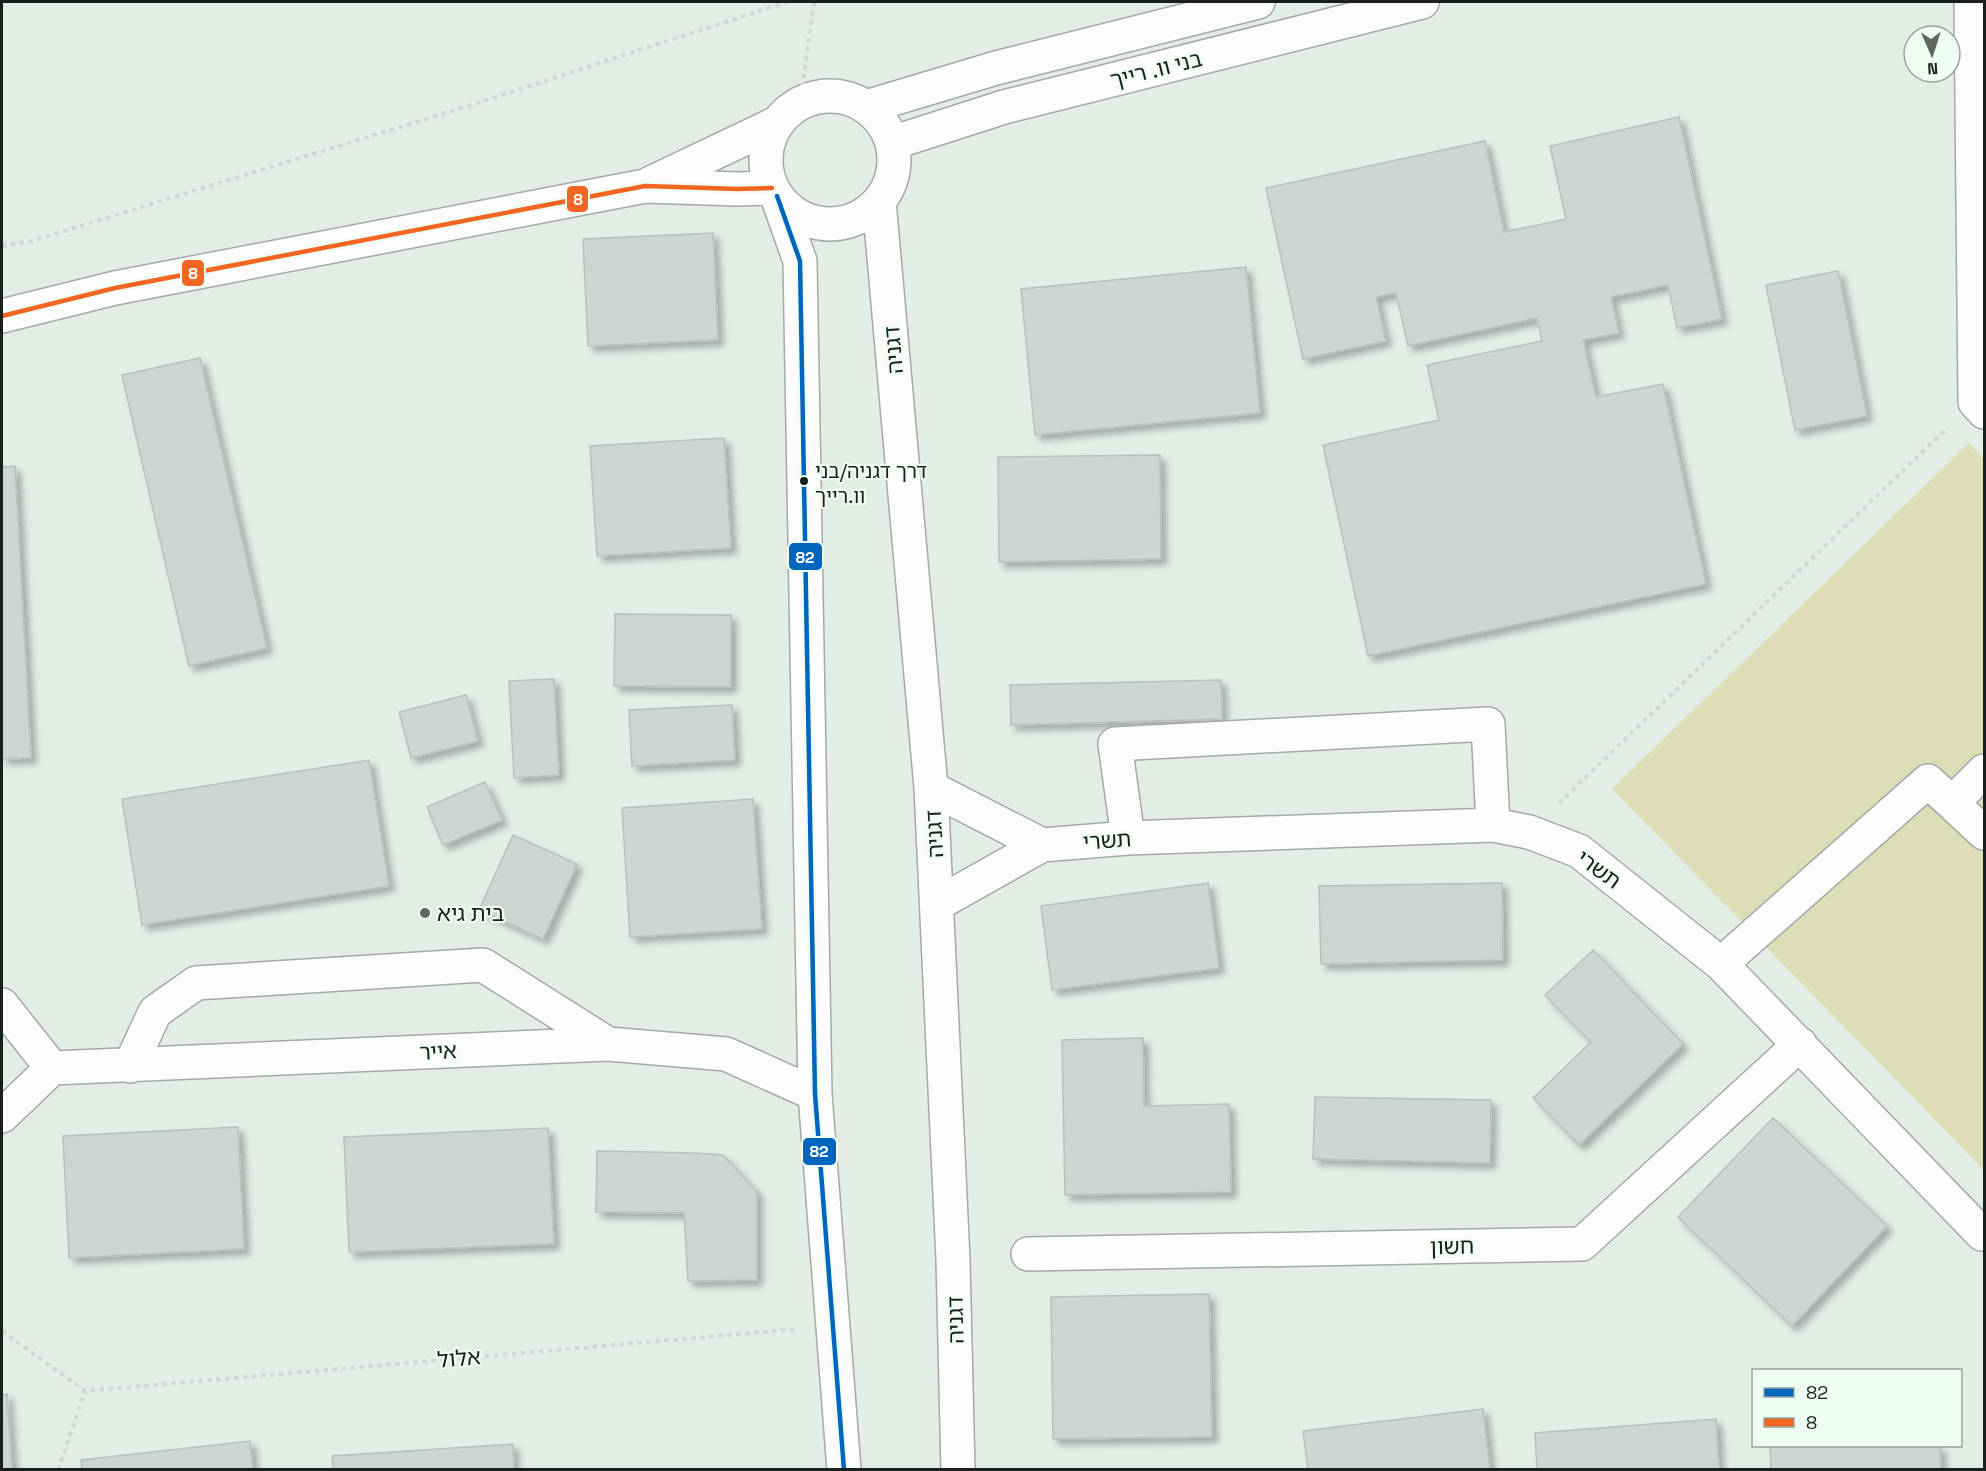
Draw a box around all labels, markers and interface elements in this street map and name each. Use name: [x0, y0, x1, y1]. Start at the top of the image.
north arrow: [1902, 24, 1962, 84]
street label: בני וו. רייך: [1107, 44, 1205, 94]
text: N: [1927, 58, 1939, 79]
line badge: 8: [566, 185, 589, 213]
text: 8: [573, 189, 583, 210]
line badge: 8: [181, 259, 205, 287]
text: 8: [188, 263, 198, 284]
street label: דגניה: [877, 325, 909, 375]
place label: דרך דגניה/בני וו.רייך: [815, 458, 927, 509]
marker: דרך דגניה/בני וו.רייך: [798, 475, 810, 487]
line badge: 82: [788, 542, 823, 571]
text: 82: [795, 547, 815, 568]
street label: דגניה: [919, 809, 949, 859]
street label: תשרי: [1082, 824, 1132, 856]
street label: תשרי: [1571, 843, 1627, 895]
place label: בית גיא: [437, 899, 504, 927]
marker: בית גיא: [418, 906, 432, 920]
street label: אייר: [419, 1036, 458, 1066]
line badge: 82: [802, 1137, 837, 1166]
text: 82: [809, 1141, 829, 1162]
street label: חשון: [1430, 1232, 1474, 1260]
street label: דגניה: [941, 1296, 969, 1344]
street label: אלול: [436, 1342, 482, 1374]
legend: [1752, 1369, 1962, 1447]
text: 82: [1806, 1381, 1828, 1404]
text: 8: [1806, 1411, 1817, 1434]

